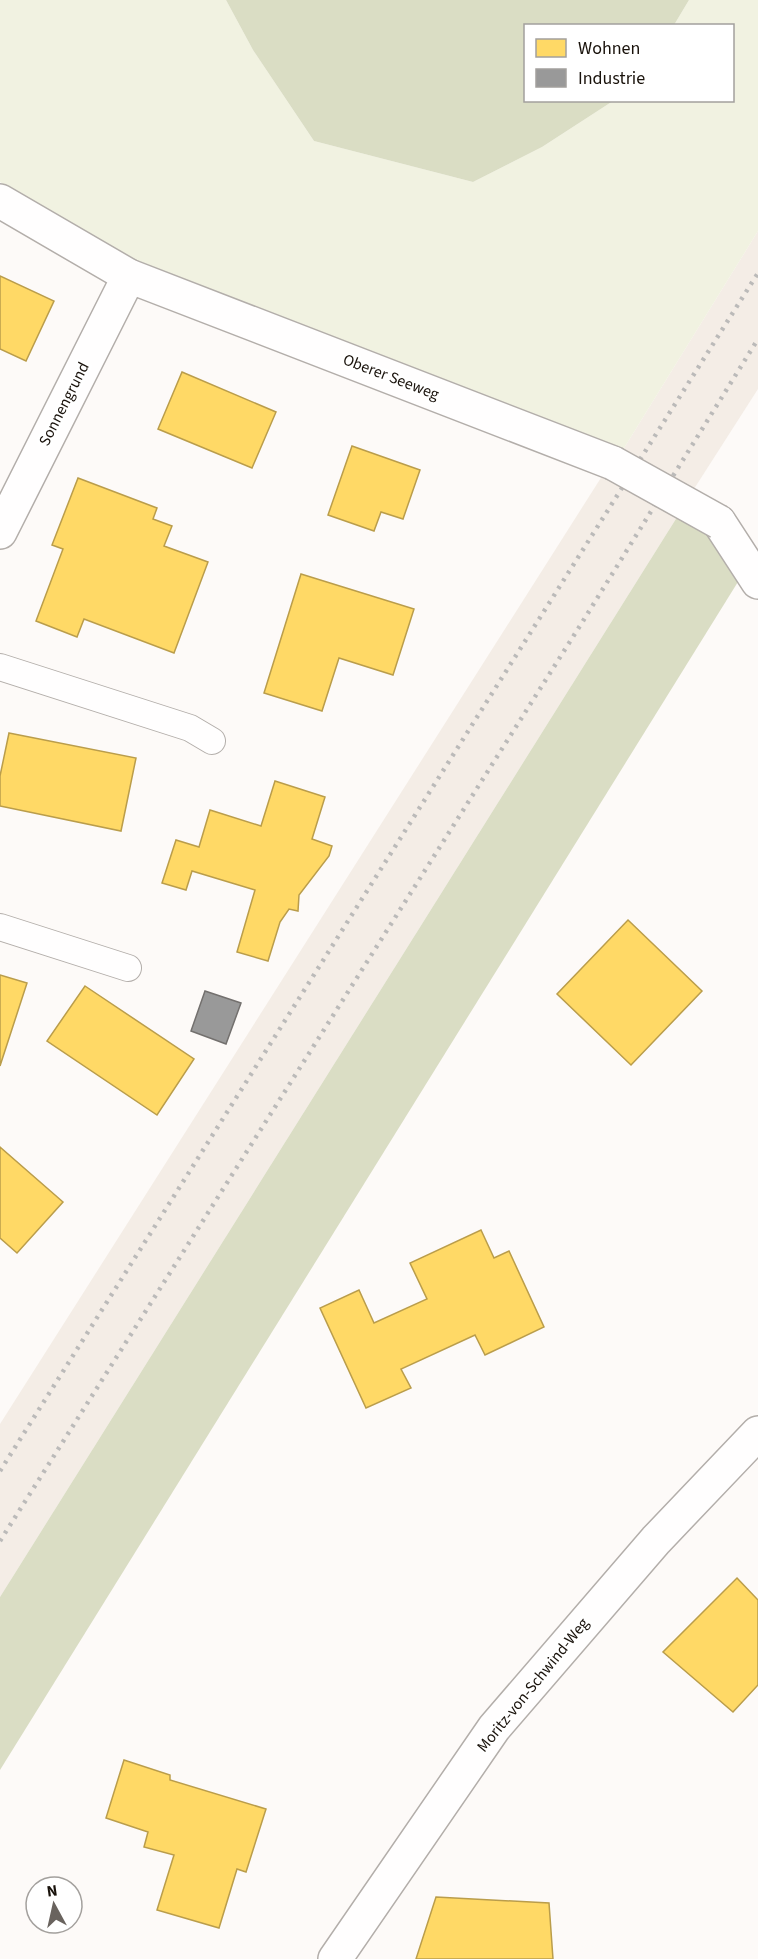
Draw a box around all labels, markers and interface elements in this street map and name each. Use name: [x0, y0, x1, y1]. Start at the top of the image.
legend: [524, 24, 734, 102]
text: Wohnen: [578, 36, 640, 61]
text: Industrie: [578, 66, 645, 91]
street label: Oberer Seeweg: [340, 349, 442, 405]
street label: Sonnengrund: [33, 358, 95, 450]
street label: Moritz-von-Schwind-Weg: [472, 1613, 594, 1757]
north arrow: [24, 1875, 84, 1935]
text: N: [45, 1880, 59, 1903]

